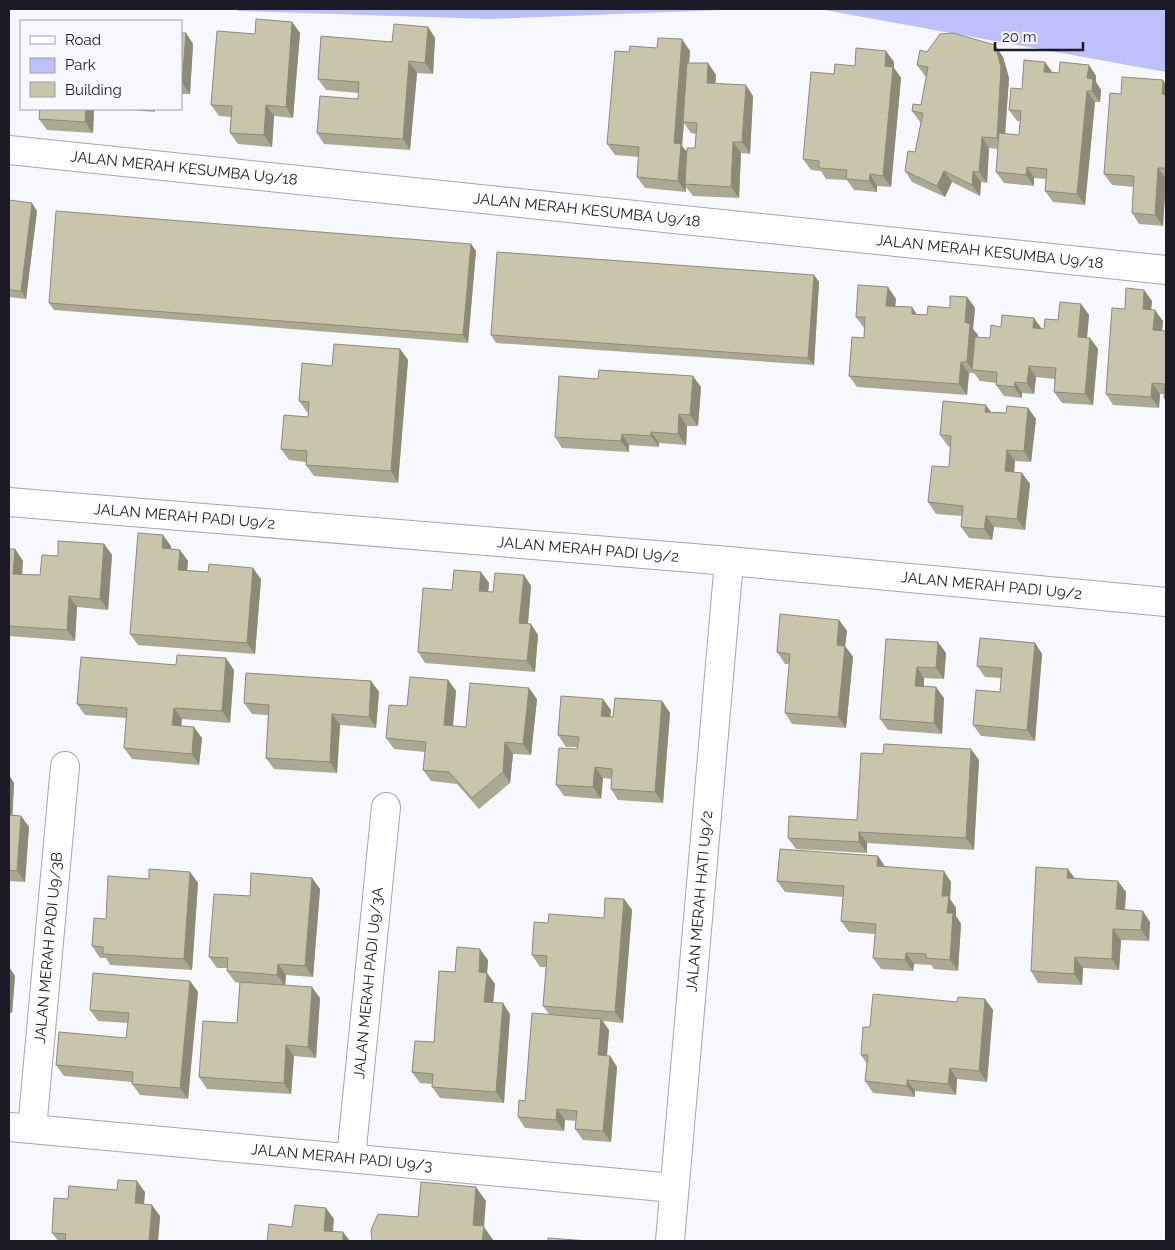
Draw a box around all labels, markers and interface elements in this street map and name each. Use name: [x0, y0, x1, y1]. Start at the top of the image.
legend: [20, 20, 182, 110]
scale bar: [995, 20, 1082, 52]
text: 20 m: [1002, 28, 1037, 46]
text: Road: [65, 31, 101, 49]
text: Park: [65, 56, 96, 74]
text: Building: [65, 81, 122, 99]
street label: JALAN MERAH KESUMBA U9/18: [70, 147, 299, 189]
street label: JALAN MERAH KESUMBA U9/18: [472, 189, 701, 231]
street label: JALAN MERAH KESUMBA U9/18: [875, 231, 1104, 272]
street label: JALAN MERAH PADI U9/2: [93, 500, 276, 533]
street label: JALAN MERAH PADI U9/2: [497, 533, 680, 566]
street label: JALAN MERAH PADI U9/2: [900, 568, 1083, 603]
street label: JALAN MERAH HATI U9/2: [683, 810, 716, 993]
street label: JALAN MERAH PADI U9/3B: [31, 851, 66, 1044]
street label: JALAN MERAH PADI U9/3A: [350, 886, 387, 1080]
street label: JALAN MERAH PADI U9/3: [250, 1140, 433, 1175]

